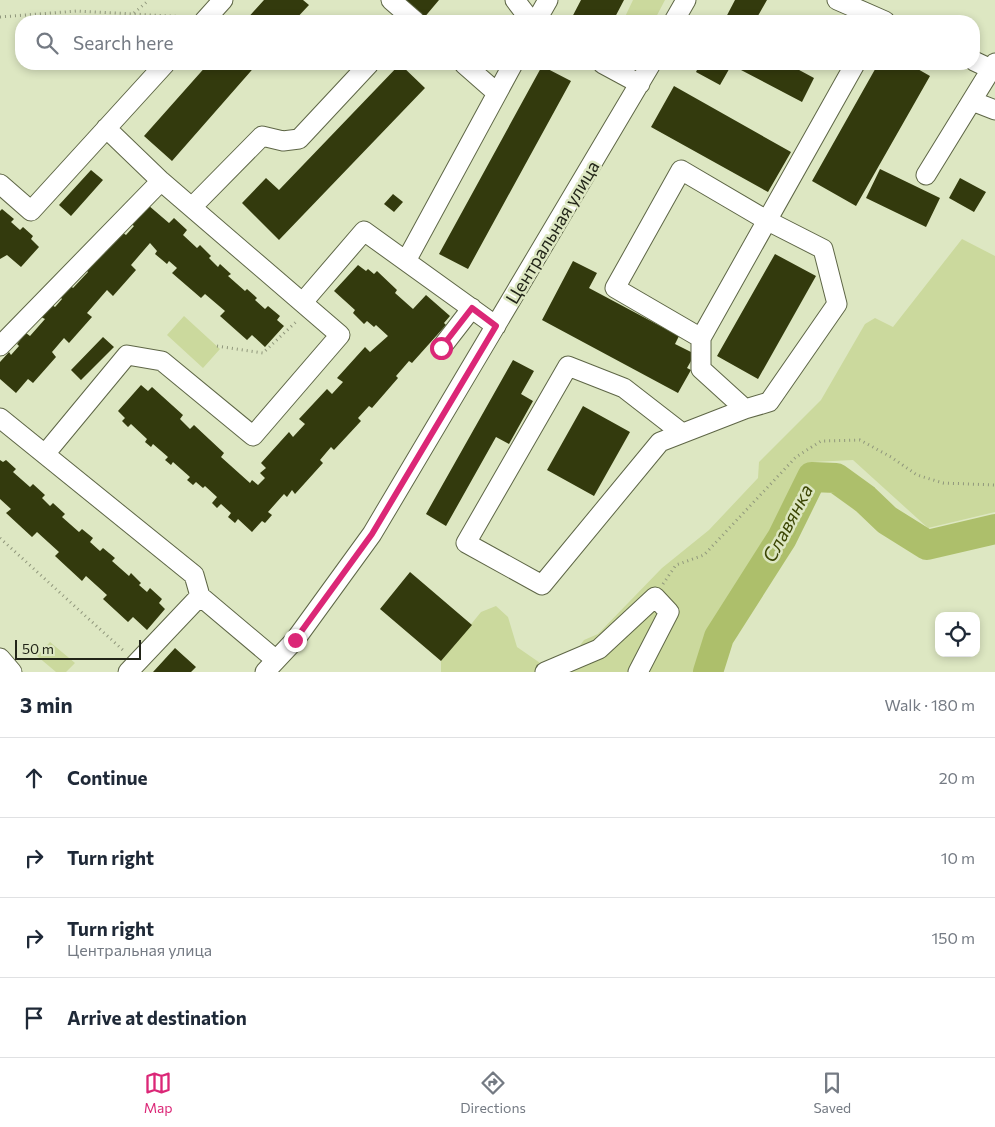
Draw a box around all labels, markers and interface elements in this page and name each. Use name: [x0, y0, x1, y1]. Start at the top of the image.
search box: [15, 15, 980, 70]
icon: search: [33, 29, 61, 57]
text: Search here: [73, 31, 173, 54]
street label: Центральная улица: [501, 156, 603, 308]
route start: [430, 337, 453, 360]
water label: Славянка: [757, 480, 817, 566]
map controls: [935, 612, 980, 657]
button: locate: [935, 612, 980, 657]
route end: [284, 629, 307, 652]
scale bar: [15, 637, 141, 660]
text: 50 m: [22, 640, 54, 657]
text: 3 min: [20, 692, 73, 717]
text: Walk · 180 m: [885, 695, 975, 714]
icon: ahead: [20, 764, 48, 792]
text: Continue: [67, 766, 147, 789]
text: 20 m: [939, 768, 975, 787]
icon: right: [20, 844, 48, 872]
text: Turn right: [67, 846, 154, 869]
text: 10 m: [941, 848, 975, 867]
text: Turn right: [67, 917, 154, 940]
icon: right: [20, 924, 48, 952]
text: 150 m: [932, 928, 975, 947]
text: Центральная улица: [67, 940, 212, 959]
icon: arrive: [20, 1004, 48, 1032]
text: Arrive at destination: [67, 1006, 247, 1029]
tab: Map: [144, 1069, 173, 1116]
tab: Directions: [460, 1069, 526, 1116]
tab: Saved: [813, 1069, 851, 1116]

